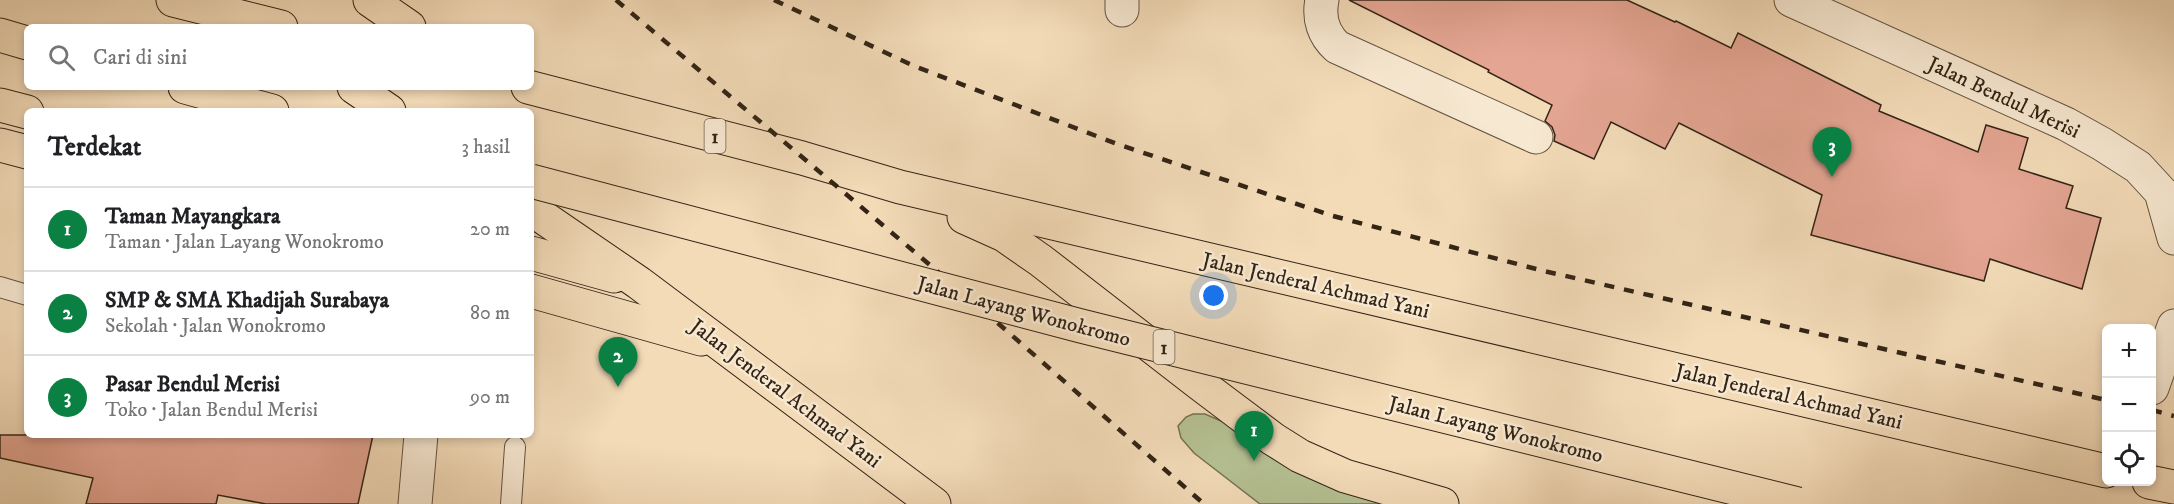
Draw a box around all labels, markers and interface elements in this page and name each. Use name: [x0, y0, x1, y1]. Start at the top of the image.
search box: [24, 24, 534, 90]
icon: search: [45, 41, 78, 74]
text: Cari di sini: [93, 44, 187, 71]
street label: Jalan Bendul Merisi: [1921, 50, 2084, 145]
road number: 1: [704, 119, 726, 153]
pin: 3: [1812, 128, 1852, 177]
text: Terdekat: [48, 131, 141, 164]
text: 3 hasil: [461, 135, 510, 160]
text: Taman Mayangkara: [105, 203, 280, 230]
text: 1: [64, 217, 71, 242]
text: 20 m: [470, 217, 510, 242]
text: Taman · Jalan Layang Wonokromo: [105, 230, 384, 255]
street label: Jalan Jenderal Achmad Yani: [1198, 247, 1432, 325]
street label: Jalan Layang Wonokromo: [912, 270, 1133, 353]
your location: [1199, 281, 1228, 310]
text: SMP & SMA Khadijah Surabaya: [105, 287, 389, 314]
text: 2: [63, 301, 72, 326]
text: 80 m: [470, 301, 510, 326]
street label: Jalan Jenderal Achmad Yani: [683, 312, 886, 474]
text: Sekolah · Jalan Wonokromo: [105, 314, 326, 339]
map controls: [2102, 324, 2156, 486]
button: +: [2102, 324, 2156, 378]
road number: 1: [1154, 330, 1174, 364]
pin: 2: [598, 338, 638, 387]
street label: Jalan Jenderal Achmad Yani: [1671, 358, 1905, 436]
text: Pasar Bendul Merisi: [105, 371, 280, 398]
button: −: [2102, 378, 2156, 432]
text: 3: [64, 385, 71, 410]
text: 90 m: [470, 385, 510, 410]
street label: Jalan Layang Wonokromo: [1384, 390, 1606, 469]
text: Toko · Jalan Bendul Merisi: [105, 398, 318, 423]
pin: 1: [1234, 412, 1274, 461]
button: locate: [2102, 432, 2156, 486]

